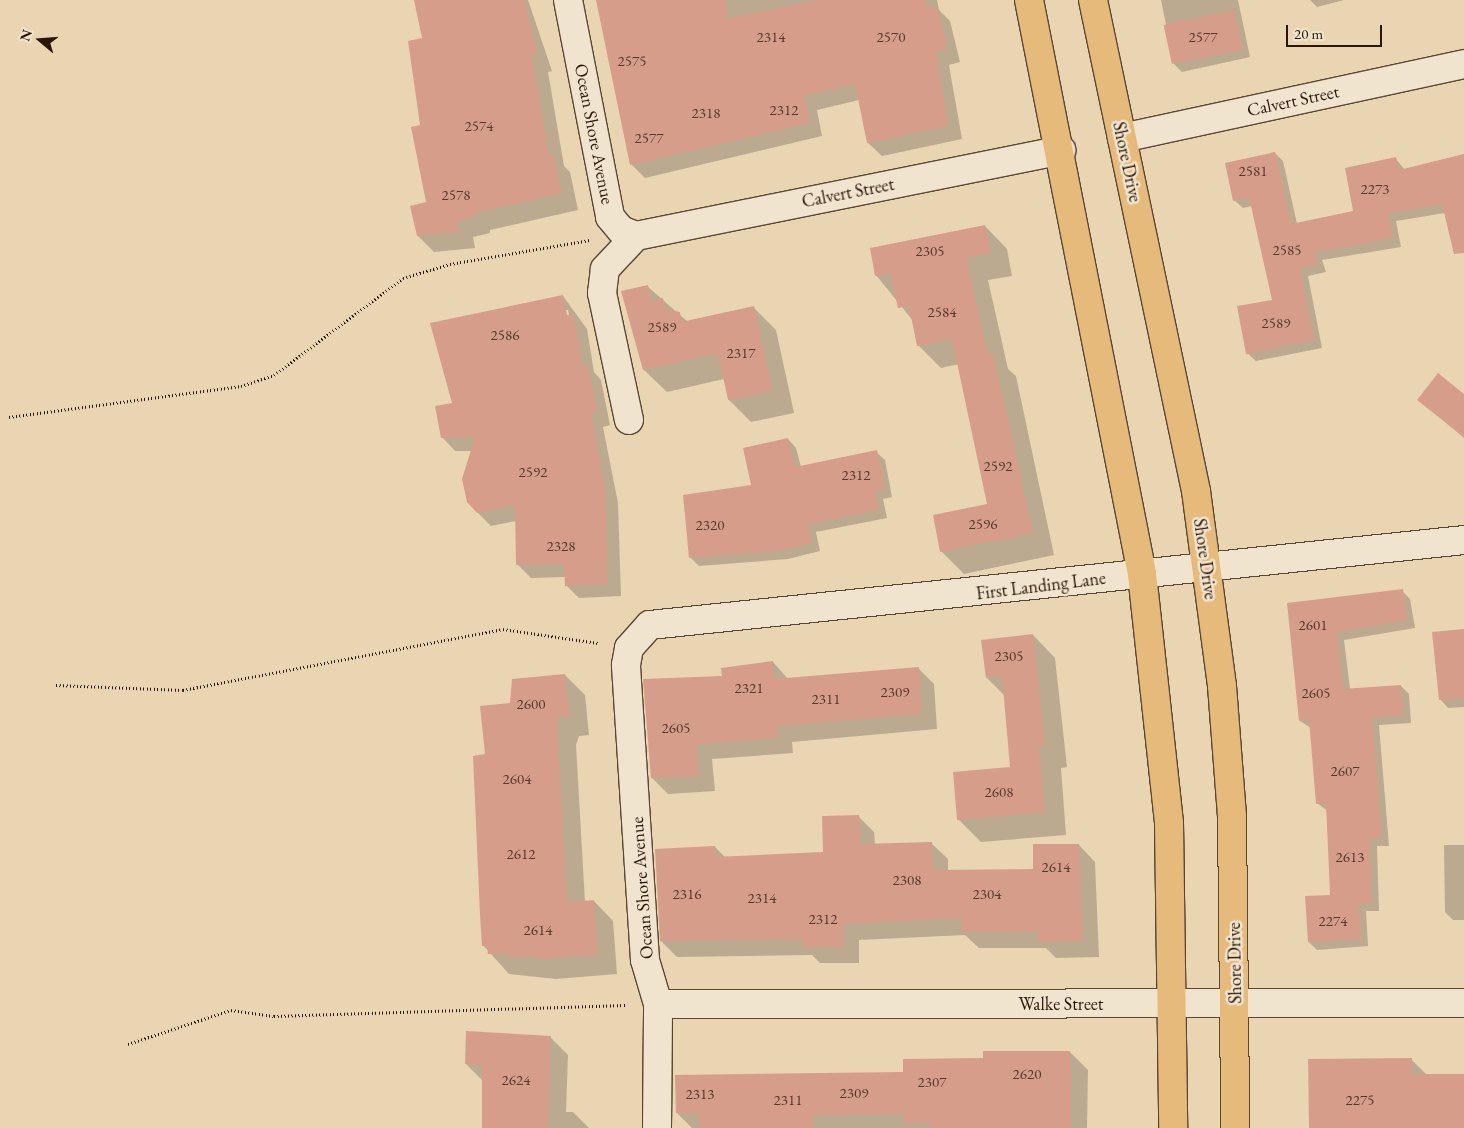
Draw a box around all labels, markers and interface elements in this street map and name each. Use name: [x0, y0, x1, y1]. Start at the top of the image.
north arrow: [15, 15, 65, 65]
scale bar: [1289, 15, 1385, 47]
text: 20 m: [1294, 24, 1323, 43]
text: N: [15, 27, 36, 44]
house number: 2314: [757, 28, 785, 46]
house number: 2570: [877, 28, 905, 46]
house number: 2577: [1189, 28, 1217, 46]
house number: 2575: [618, 52, 646, 70]
street label: Ocean Shore Avenue: [570, 62, 618, 206]
street label: Calvert Street: [1245, 81, 1341, 121]
house number: 2312: [770, 101, 798, 119]
house number: 2318: [692, 104, 720, 122]
house number: 2574: [465, 117, 493, 135]
street label: Shore Drive: [1108, 120, 1146, 204]
house number: 2577: [635, 129, 663, 147]
house number: 2581: [1239, 162, 1267, 180]
street label: Calvert Street: [800, 173, 896, 213]
house number: 2273: [1361, 180, 1389, 198]
house number: 2578: [442, 186, 470, 204]
house number: 2585: [1273, 241, 1301, 259]
house number: 2305: [916, 242, 944, 260]
house number: 2584: [928, 303, 956, 321]
house number: 2589: [1262, 314, 1290, 332]
house number: 2589: [648, 318, 676, 336]
house number: 2586: [491, 326, 519, 344]
house number: 2317: [727, 344, 755, 362]
house number: 2592: [984, 457, 1012, 475]
house number: 2592: [519, 463, 547, 481]
house number: 2312: [842, 466, 870, 484]
house number: 2596: [969, 515, 997, 533]
house number: 2320: [696, 516, 724, 534]
street label: Shore Drive: [1189, 517, 1221, 601]
house number: 2328: [547, 537, 575, 555]
street label: First Landing Lane: [975, 567, 1107, 605]
house number: 2601: [1299, 616, 1327, 634]
house number: 2305: [995, 647, 1023, 665]
house number: 2321: [735, 679, 763, 697]
house number: 2309: [881, 683, 909, 701]
house number: 2605: [1302, 684, 1330, 702]
house number: 2311: [812, 690, 840, 708]
house number: 2600: [517, 695, 545, 713]
house number: 2605: [662, 719, 690, 737]
house number: 2607: [1331, 762, 1359, 780]
house number: 2604: [503, 770, 531, 788]
house number: 2608: [985, 783, 1013, 801]
street label: Ocean Shore Avenue: [626, 816, 658, 960]
house number: 2612: [507, 845, 535, 863]
house number: 2613: [1336, 848, 1364, 866]
house number: 2614: [1042, 858, 1070, 876]
house number: 2308: [893, 871, 921, 889]
house number: 2316: [673, 885, 701, 903]
house number: 2304: [973, 885, 1001, 903]
house number: 2314: [748, 889, 776, 907]
house number: 2312: [809, 910, 837, 928]
house number: 2274: [1319, 912, 1347, 930]
house number: 2614: [524, 921, 552, 939]
street label: Shore Drive: [1223, 922, 1247, 1004]
street label: Walke Street: [1019, 993, 1103, 1015]
house number: 2620: [1013, 1065, 1041, 1083]
house number: 2624: [502, 1071, 530, 1089]
house number: 2307: [918, 1073, 946, 1091]
house number: 2309: [840, 1084, 868, 1102]
house number: 2313: [686, 1085, 714, 1103]
house number: 2311: [774, 1091, 802, 1109]
house number: 2275: [1346, 1091, 1374, 1109]

